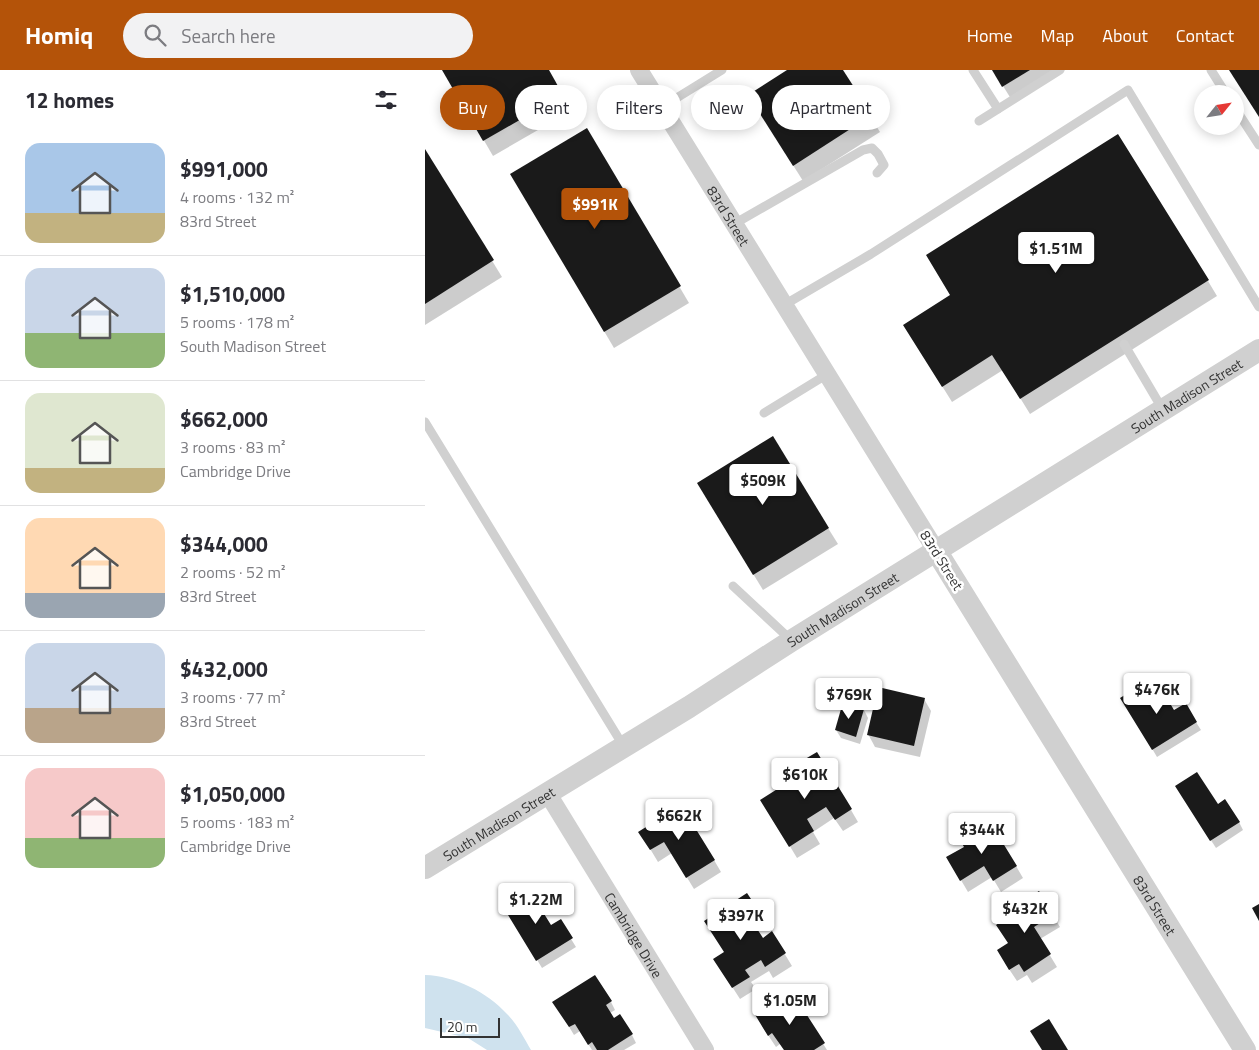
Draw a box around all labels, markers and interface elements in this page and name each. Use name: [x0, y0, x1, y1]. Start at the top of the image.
search box: [123, 13, 473, 58]
text: Homiq: [25, 17, 93, 53]
icon: search: [141, 21, 169, 49]
text: Search here: [181, 21, 275, 50]
text: Home: [967, 22, 1013, 49]
text: Map: [1041, 22, 1074, 49]
text: About: [1102, 22, 1148, 49]
text: Contact: [1176, 22, 1234, 49]
text: 12 homes: [25, 84, 114, 116]
chip: Buy: [440, 85, 505, 130]
chip: Rent: [515, 85, 587, 130]
chip: Filters: [597, 85, 681, 130]
chip: New: [691, 85, 762, 130]
chip: Apartment: [772, 85, 890, 130]
north arrow: [1194, 85, 1244, 135]
map controls: [1194, 85, 1244, 135]
icon: filters: [372, 86, 400, 114]
text: $991,000: [180, 153, 268, 185]
icon: home: [65, 163, 125, 223]
street label: 83rd Street: [702, 181, 756, 250]
text: 4 rooms · 132 m²: [180, 185, 294, 209]
pin: $991K: [560, 188, 630, 230]
text: $991K: [572, 192, 618, 216]
text: 83rd Street: [180, 209, 256, 233]
pin: $1.51M: [1015, 232, 1097, 274]
text: $1.51M: [1029, 236, 1083, 260]
text: $1,510,000: [180, 278, 285, 310]
icon: home: [65, 288, 125, 348]
text: 5 rooms · 178 m²: [180, 310, 294, 334]
text: South Madison Street: [180, 334, 326, 358]
street label: South Madison Street: [1126, 353, 1246, 438]
text: $662,000: [180, 403, 268, 435]
icon: home: [65, 413, 125, 473]
text: 3 rooms · 83 m²: [180, 435, 285, 459]
text: Cambridge Drive: [180, 459, 291, 483]
pin: $509K: [728, 464, 798, 506]
text: $509K: [740, 468, 786, 492]
street label: 83rd Street: [915, 526, 969, 594]
text: $344,000: [180, 528, 268, 560]
icon: home: [65, 538, 125, 598]
text: 2 rooms · 52 m²: [180, 560, 285, 584]
street label: South Madison Street: [782, 566, 902, 652]
text: 83rd Street: [180, 584, 256, 608]
text: $432,000: [180, 653, 268, 685]
icon: home: [65, 663, 125, 723]
pin: $476K: [1122, 672, 1192, 715]
text: $476K: [1134, 677, 1180, 701]
pin: $769K: [814, 678, 884, 720]
text: $769K: [826, 682, 872, 706]
text: 3 rooms · 77 m²: [180, 685, 285, 709]
text: 83rd Street: [180, 709, 256, 733]
pin: $610K: [770, 758, 840, 800]
text: $610K: [782, 762, 828, 786]
text: $1,050,000: [180, 778, 285, 810]
street label: South Madison Street: [438, 781, 559, 865]
icon: home: [65, 788, 125, 848]
pin: $662K: [644, 798, 714, 841]
text: $662K: [656, 803, 702, 827]
text: 5 rooms · 183 m²: [180, 810, 294, 834]
pin: $344K: [947, 812, 1017, 855]
text: $344K: [959, 817, 1005, 841]
text: Cambridge Drive: [180, 834, 291, 858]
street label: 83rd Street: [1129, 871, 1182, 939]
pin: $1.22M: [495, 882, 577, 925]
text: $1.22M: [509, 887, 563, 911]
street label: Cambridge Drive: [600, 888, 669, 982]
pin: $432K: [990, 892, 1060, 934]
text: $432K: [1002, 896, 1048, 920]
pin: $397K: [706, 898, 776, 941]
text: $397K: [718, 903, 764, 927]
pin: $1.05M: [749, 984, 831, 1026]
text: $1.05M: [763, 988, 817, 1012]
scale bar: [440, 1015, 500, 1038]
text: 20 m: [447, 1016, 477, 1037]

